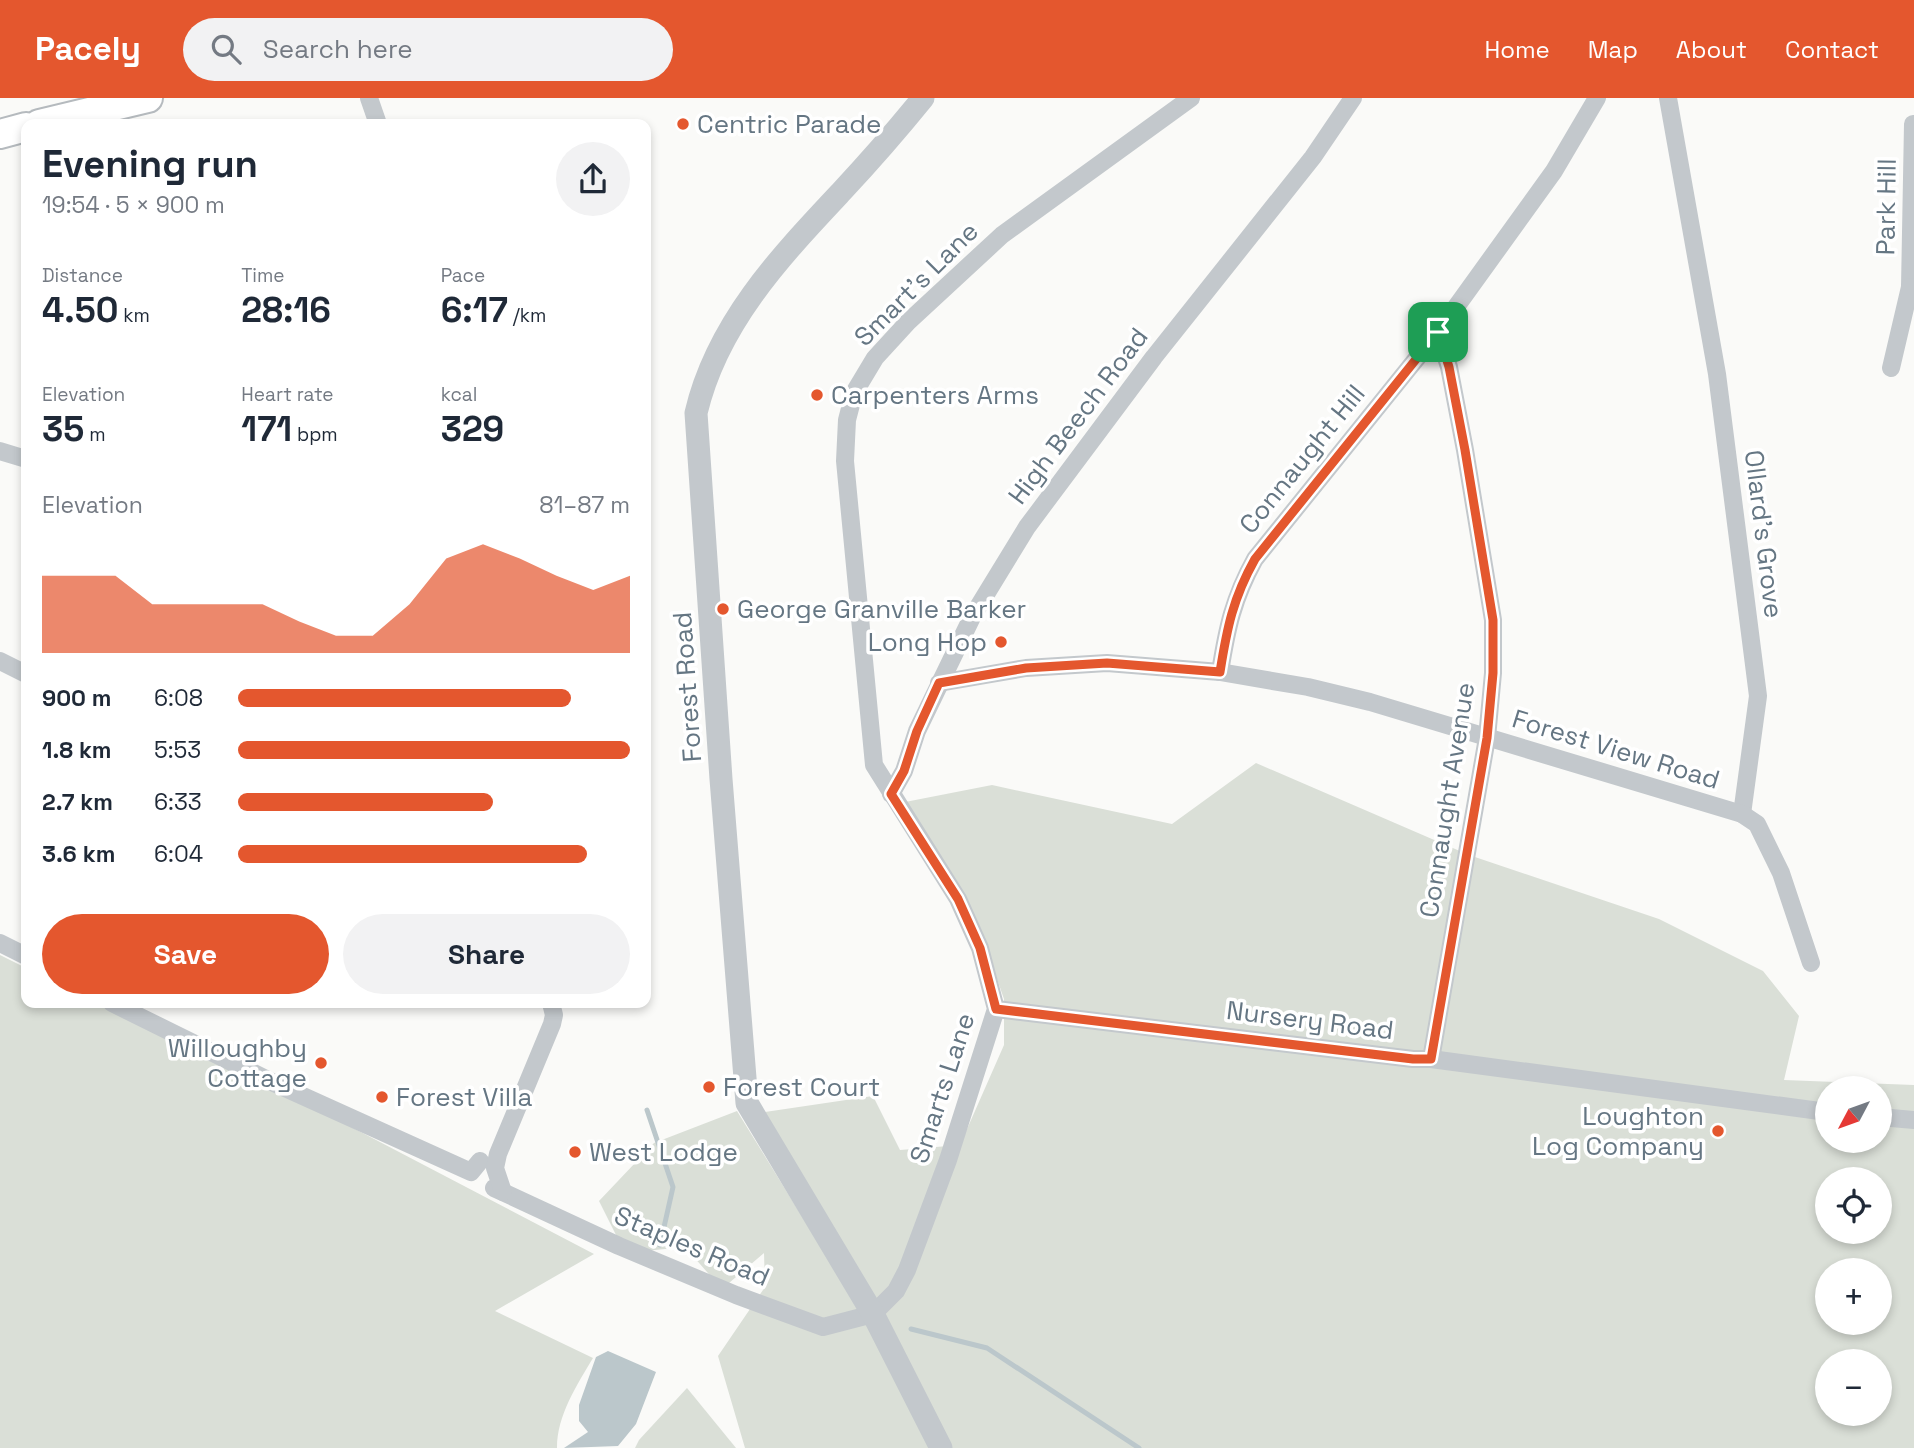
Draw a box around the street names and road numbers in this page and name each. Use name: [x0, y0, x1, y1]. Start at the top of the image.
street label: Park Hill: [1868, 158, 1904, 256]
street label: Smart's Lane: [847, 215, 985, 353]
street label: High Beech Road: [1000, 321, 1156, 511]
street label: Connaught Hill: [1231, 377, 1373, 541]
street label: Ollard's Grove: [1737, 448, 1791, 620]
street label: Forest Road: [665, 611, 709, 763]
street label: Connaught Avenue: [1412, 680, 1482, 920]
street label: Forest View Road: [1508, 701, 1724, 797]
street label: Nursery Road: [1225, 993, 1395, 1047]
street label: Smarts Lane: [902, 1009, 982, 1167]
street label: Staples Road: [609, 1198, 775, 1294]

